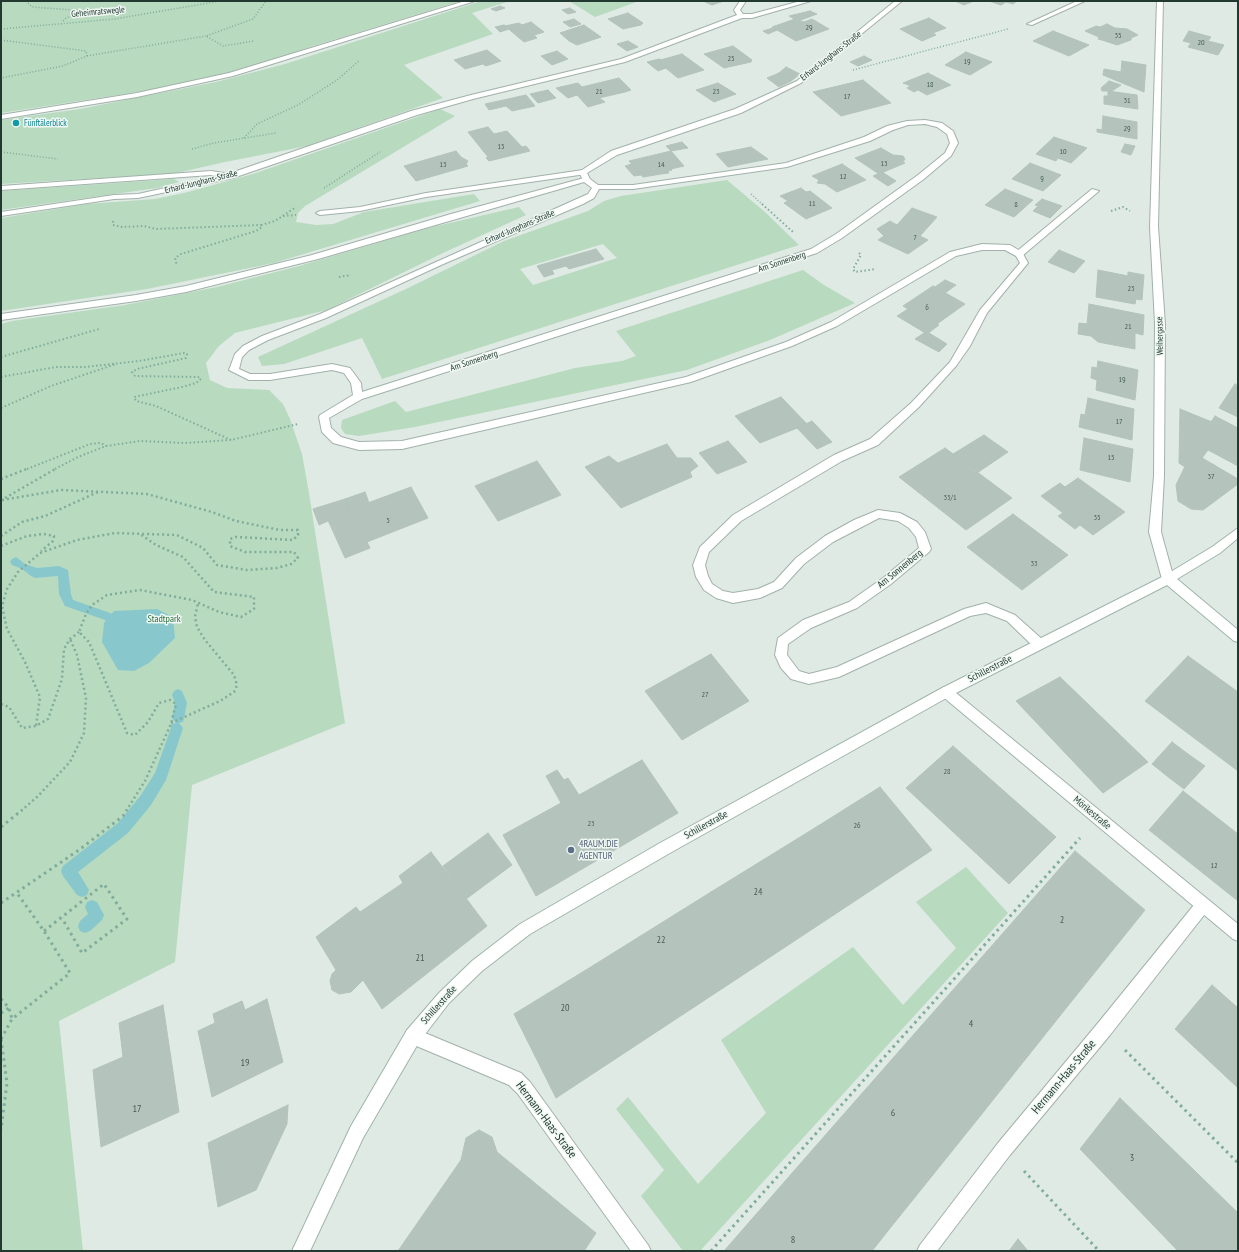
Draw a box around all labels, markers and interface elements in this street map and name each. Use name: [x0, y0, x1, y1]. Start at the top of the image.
street label: Geheimratswegle: [71, 4, 125, 20]
house number: 29: [805, 23, 813, 33]
street label: Erhard-Junghans-Straße: [798, 29, 864, 83]
house number: 35: [1114, 31, 1122, 41]
house number: 20: [1197, 38, 1205, 48]
house number: 25: [727, 54, 735, 64]
house number: 19: [963, 57, 971, 67]
house number: 18: [926, 80, 934, 90]
house number: 21: [595, 87, 603, 97]
house number: 23: [712, 87, 720, 97]
house number: 17: [843, 92, 851, 102]
house number: 31: [1123, 96, 1131, 106]
marker: Fünftälerblick: [11, 118, 21, 128]
place label: Fünftälerblick: [24, 118, 67, 128]
house number: 29: [1123, 124, 1131, 134]
house number: 15: [497, 142, 505, 152]
house number: 10: [1059, 147, 1067, 157]
house number: 13: [880, 159, 888, 169]
house number: 13: [439, 160, 447, 170]
house number: 14: [657, 160, 665, 170]
street label: Erhard-Junghans-Straße: [164, 168, 238, 196]
house number: 12: [839, 172, 847, 182]
house number: 9: [1040, 174, 1044, 184]
house number: 11: [808, 199, 816, 209]
house number: 8: [1014, 200, 1018, 210]
street label: Erhard-Junghans-Straße: [484, 207, 556, 247]
house number: 7: [913, 233, 917, 243]
street label: Am Sonnenberg: [757, 249, 807, 275]
house number: 23: [1127, 284, 1135, 294]
house number: 6: [925, 303, 929, 313]
street label: Weihergasse: [1154, 316, 1166, 356]
house number: 21: [1124, 322, 1132, 332]
street label: Am Sonnenberg: [449, 348, 499, 374]
house number: 19: [1118, 375, 1126, 385]
house number: 17: [1115, 417, 1123, 427]
house number: 15: [1107, 453, 1115, 463]
house number: 37: [1207, 472, 1215, 482]
house number: 33/1: [943, 493, 957, 503]
house number: 35: [1093, 513, 1101, 523]
house number: 5: [386, 516, 390, 526]
street label: Am Sonnenberg: [875, 547, 925, 591]
house number: 33: [1030, 559, 1038, 569]
park label: Stadtpark: [147, 613, 181, 625]
street label: Schillerstraße: [966, 653, 1014, 685]
house number: 27: [701, 690, 709, 700]
house number: 28: [943, 767, 951, 777]
street label: Mörikestraße: [1071, 794, 1113, 832]
street label: Schillerstraße: [682, 808, 730, 842]
house number: 23: [587, 819, 595, 829]
house number: 26: [853, 821, 861, 831]
place label: 4RAUM.DIE AGENTUR: [579, 838, 618, 862]
marker: 4RAUM.DIE AGENTUR: [566, 845, 576, 855]
house number: 12: [1210, 861, 1218, 871]
house number: 24: [754, 886, 762, 898]
house number: 2: [1060, 914, 1064, 926]
house number: 22: [657, 934, 665, 946]
house number: 21: [416, 952, 424, 964]
street label: Schillerstraße: [419, 983, 459, 1027]
house number: 20: [561, 1002, 569, 1014]
house number: 4: [969, 1018, 973, 1030]
street label: Hermann-Haas-Straße: [1029, 1037, 1099, 1117]
house number: 19: [241, 1057, 249, 1069]
street label: Hermann-Haas-Straße: [512, 1079, 580, 1161]
house number: 17: [133, 1103, 141, 1115]
house number: 6: [891, 1107, 895, 1119]
house number: 3: [1130, 1152, 1134, 1164]
house number: 8: [791, 1234, 795, 1246]

